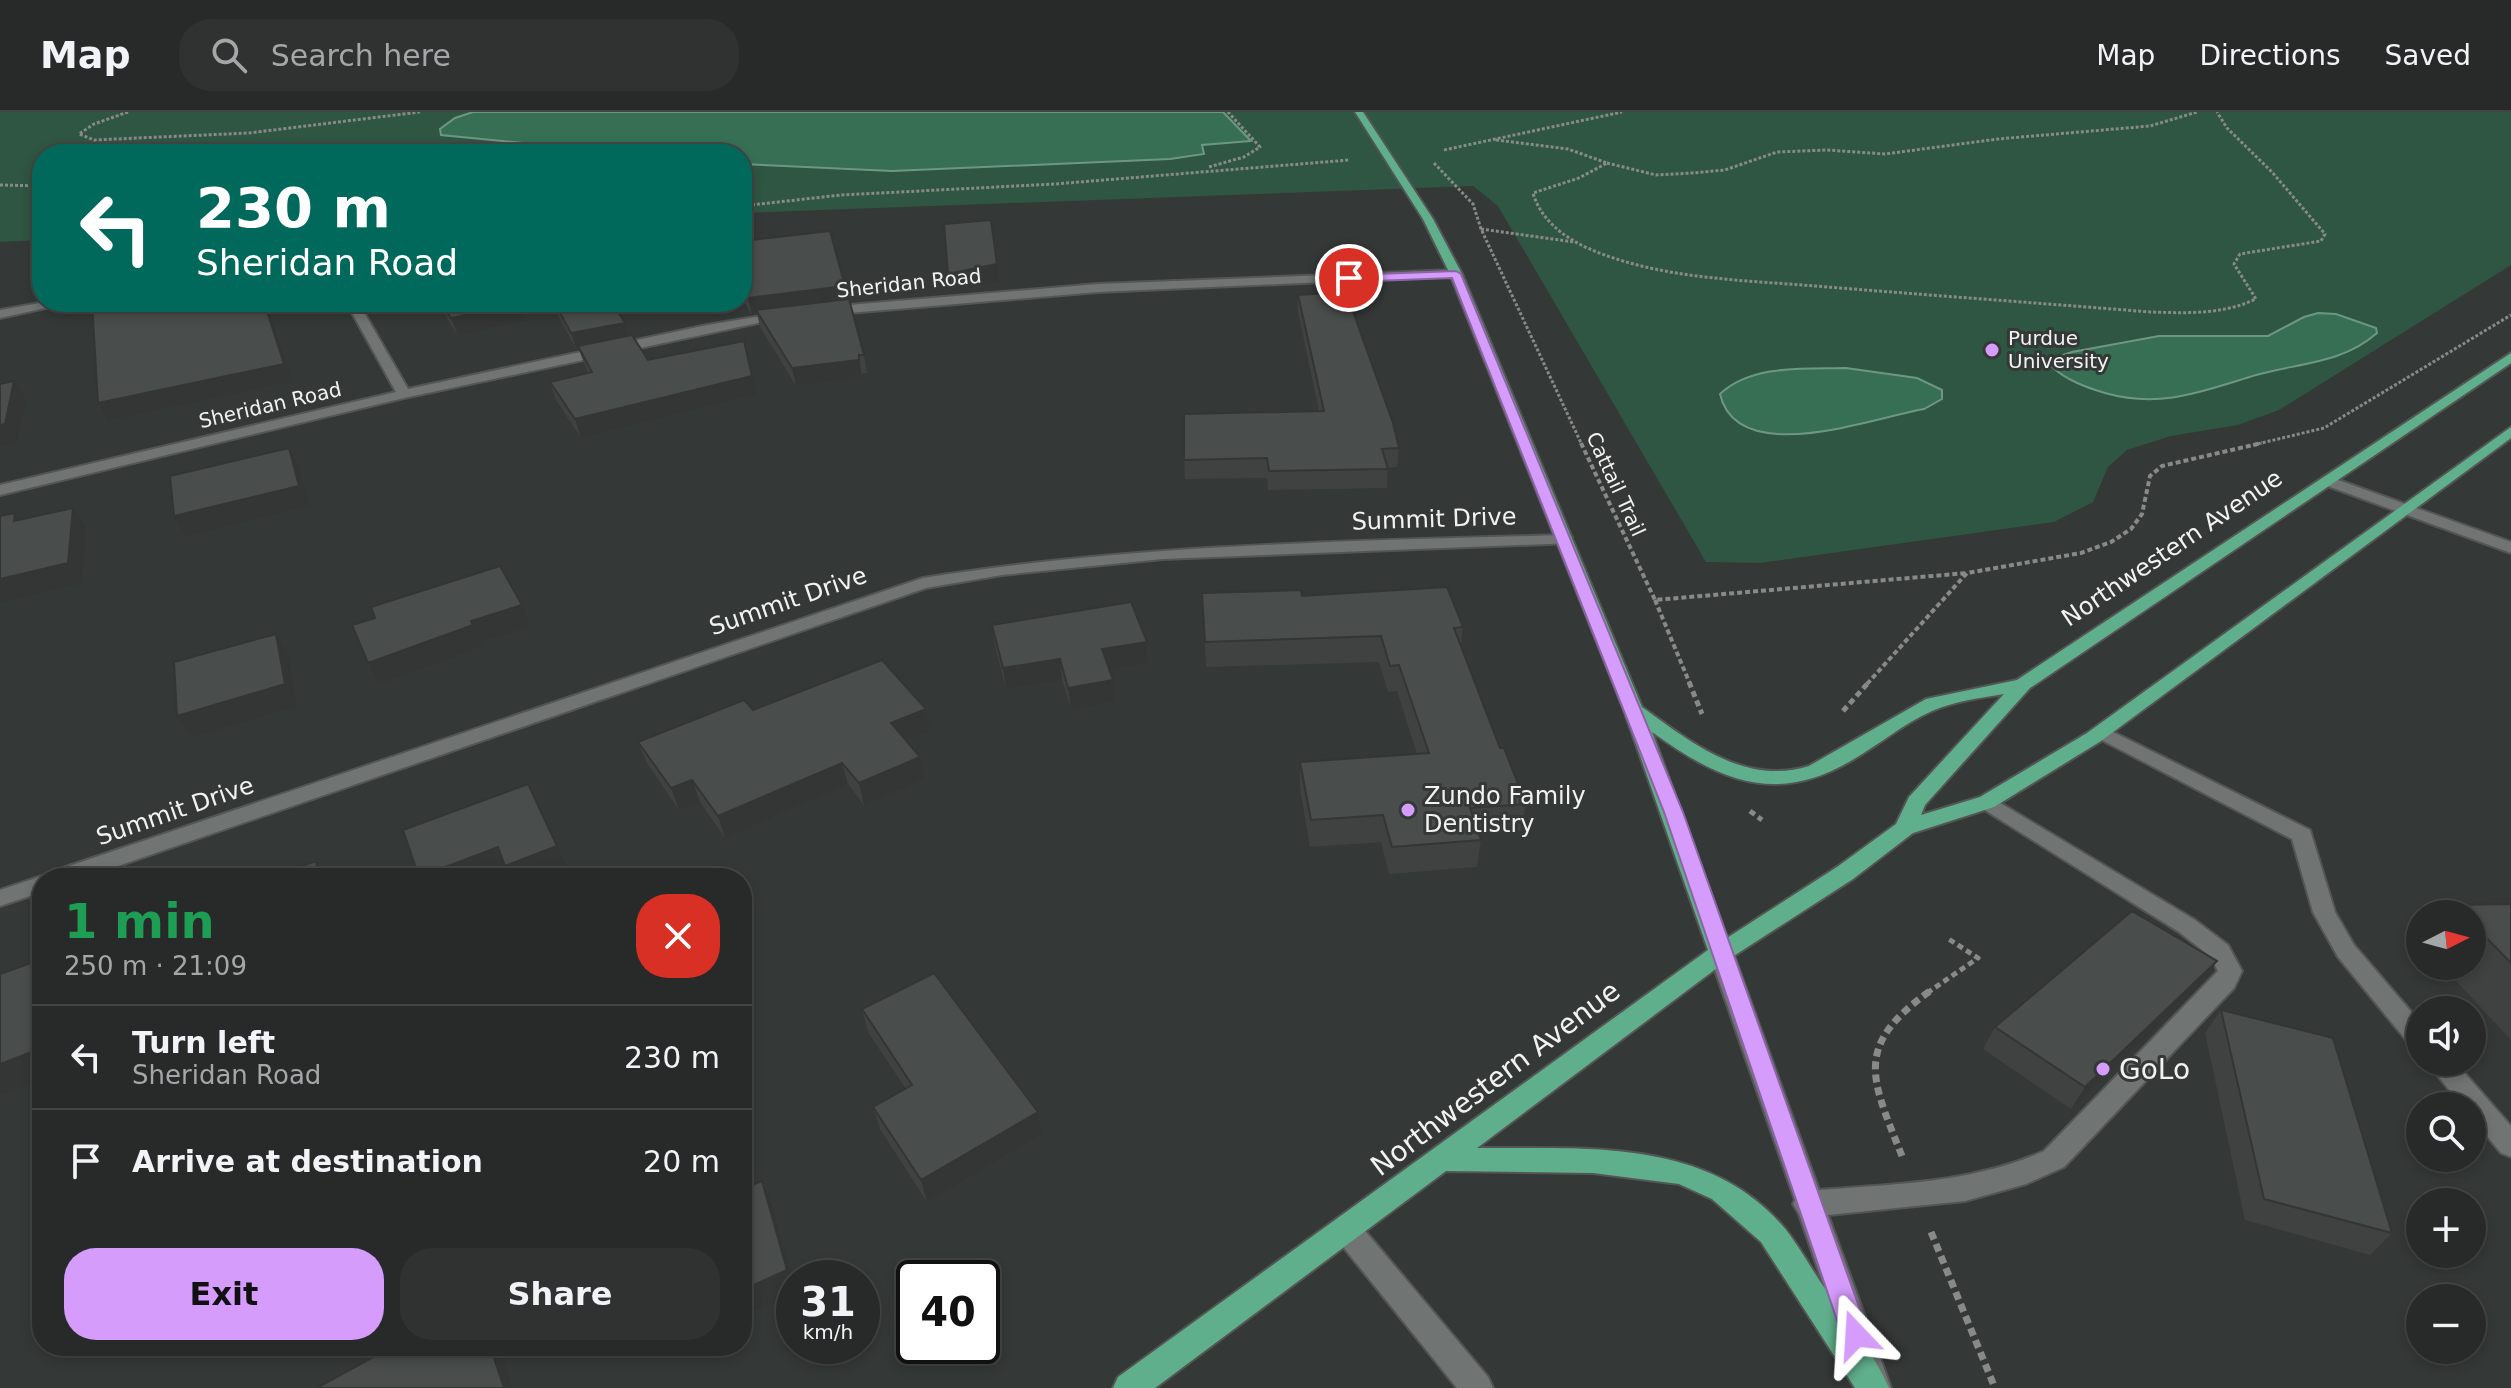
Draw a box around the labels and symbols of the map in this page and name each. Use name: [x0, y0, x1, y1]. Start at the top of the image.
pin: [1315, 244, 1383, 312]
street label: Sheridan Road: [835, 263, 983, 303]
place label: Purdue University: [2008, 326, 2109, 373]
marker: Purdue University: [1983, 341, 2001, 359]
street label: Sheridan Road: [196, 377, 344, 433]
street label: Cattail Trail: [1581, 428, 1651, 540]
street label: Northwestern Avenue: [2057, 464, 2287, 632]
street label: Summit Drive: [1351, 502, 1517, 536]
street label: Summit Drive: [705, 561, 871, 641]
street label: Summit Drive: [92, 771, 258, 851]
place label: Zundo Family Dentistry: [1424, 782, 1586, 838]
marker: Zundo Family Dentistry: [1399, 801, 1417, 819]
north arrow: [2406, 900, 2486, 980]
street label: Northwestern Avenue: [1364, 974, 1626, 1183]
place label: GoLo: [2119, 1053, 2190, 1086]
marker: GoLo: [2094, 1060, 2112, 1078]
speed limit sign: 40: [896, 1260, 1000, 1364]
position arrow: [1814, 1293, 1898, 1377]

